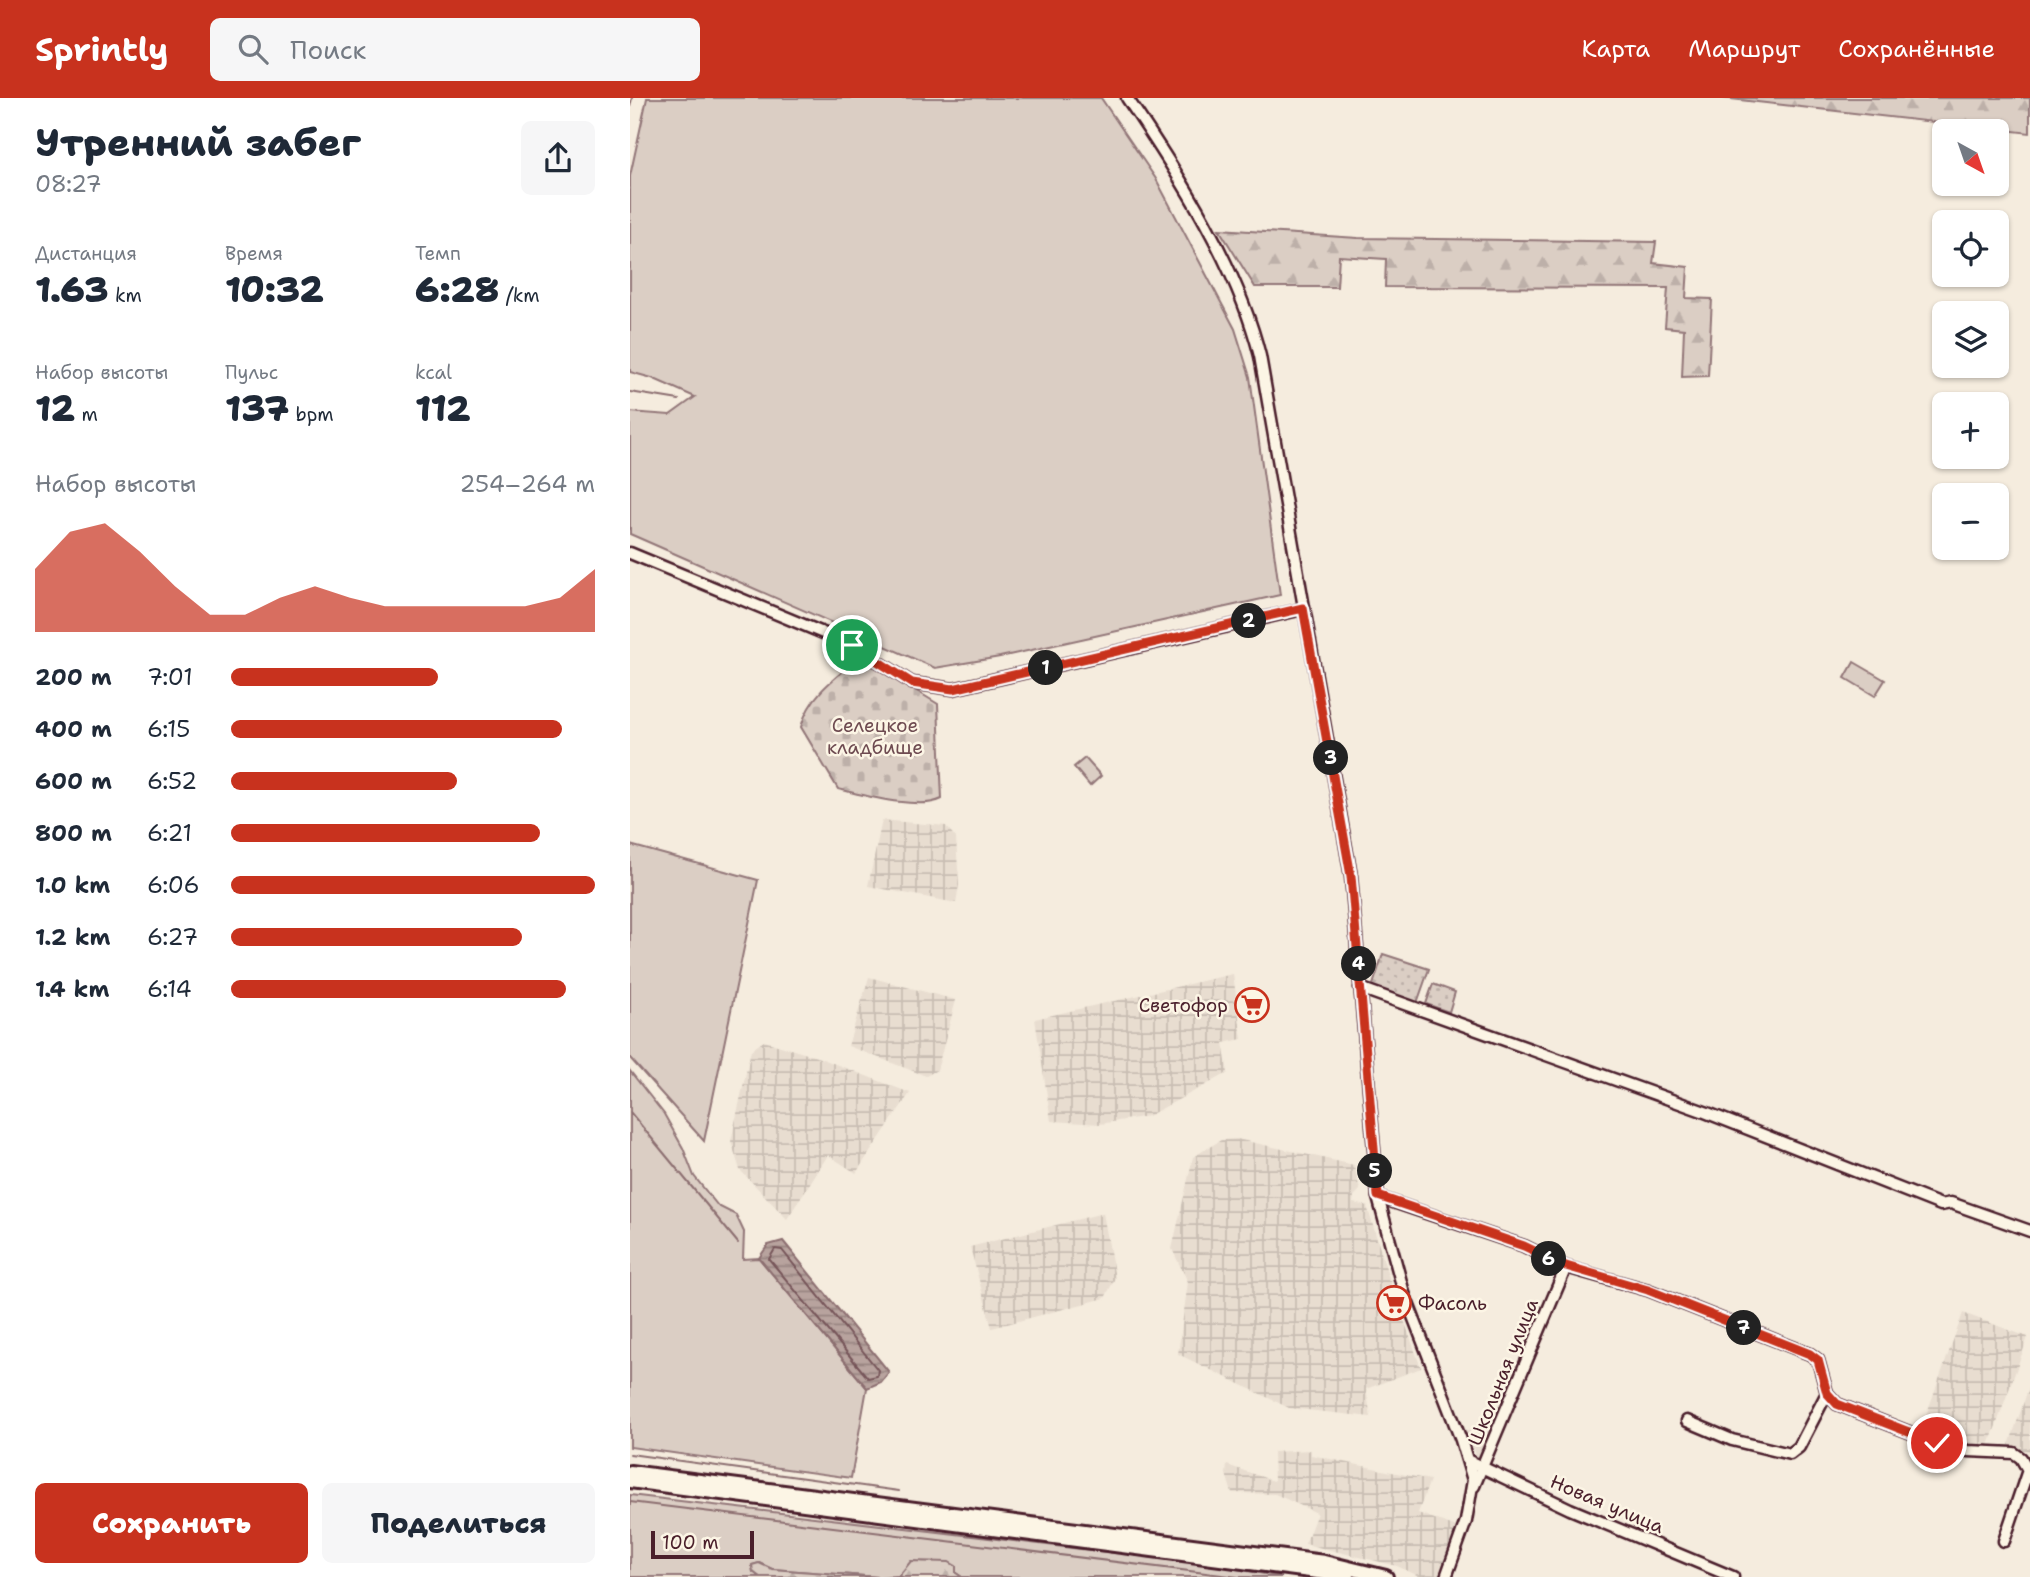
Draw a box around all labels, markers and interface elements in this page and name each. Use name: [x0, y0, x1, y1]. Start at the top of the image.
search box: [210, 18, 700, 81]
text: Sprintly: [35, 27, 168, 72]
icon: search: [234, 30, 272, 68]
text: Поиск: [290, 32, 366, 67]
text: Карта: [1582, 33, 1650, 65]
text: Маршрут: [1688, 33, 1800, 65]
text: Сохранённые: [1838, 33, 1995, 65]
text: Утренний забег: [35, 117, 361, 168]
north arrow: [1932, 119, 2009, 196]
map controls: [1932, 119, 2009, 560]
button: share: [521, 121, 595, 195]
text: 08:27: [35, 169, 102, 199]
button: locate: [1932, 210, 2009, 287]
text: Дистанция: [35, 241, 137, 266]
text: Время: [225, 241, 283, 266]
text: Темп: [415, 241, 461, 266]
text: 1.63: [35, 266, 108, 313]
text: 10:32: [225, 266, 324, 313]
text: 6:28: [415, 266, 499, 313]
text: km: [108, 283, 142, 308]
text: /km: [499, 283, 540, 308]
button: layers: [1932, 301, 2009, 378]
text: Набор высоты: [35, 360, 168, 385]
text: Пульс: [225, 360, 278, 385]
text: kcal: [415, 360, 452, 385]
text: 12: [35, 385, 75, 432]
text: 137: [225, 385, 289, 432]
text: 112: [415, 385, 471, 432]
button: +: [1932, 392, 2009, 469]
text: m: [75, 402, 98, 427]
text: bpm: [289, 402, 334, 427]
text: Набор высоты: [35, 469, 196, 499]
text: 254–264 m: [459, 469, 595, 499]
button: −: [1932, 483, 2009, 560]
pin: 2: [1232, 603, 1266, 638]
text: 2: [1242, 608, 1255, 633]
pin: [822, 615, 882, 675]
icon: arrive: [833, 626, 871, 664]
pin: 1: [1028, 650, 1064, 686]
text: 1: [1041, 655, 1050, 680]
text: 200 m: [35, 662, 112, 692]
text: 7:01: [147, 662, 193, 692]
park label: Селецкое кладбище: [827, 713, 923, 760]
text: 400 m: [35, 714, 112, 744]
text: 6:15: [147, 714, 190, 744]
pin: 3: [1314, 740, 1348, 776]
text: 3: [1324, 745, 1337, 770]
text: 600 m: [35, 766, 112, 796]
text: 6:52: [147, 766, 197, 796]
text: 800 m: [35, 818, 112, 848]
text: 6:21: [147, 818, 192, 848]
text: 1.0 km: [35, 870, 110, 900]
text: 6:06: [147, 870, 200, 900]
text: 1.2 km: [35, 922, 111, 952]
text: 6:27: [147, 922, 198, 952]
pin: 4: [1342, 946, 1376, 982]
text: 4: [1352, 951, 1365, 976]
text: 1.4 km: [35, 974, 109, 1004]
text: 6:14: [147, 974, 192, 1004]
supermarket icon: Светофор: [1233, 986, 1271, 1024]
place label: Светофор: [1139, 993, 1228, 1018]
pin: 5: [1358, 1154, 1392, 1188]
text: 5: [1369, 1158, 1380, 1183]
pin: 6: [1532, 1242, 1566, 1276]
text: 6: [1542, 1246, 1555, 1271]
supermarket icon: Фасоль: [1375, 1284, 1413, 1322]
place label: Фасоль: [1418, 1291, 1487, 1316]
street label: Школьная улица: [1462, 1295, 1544, 1449]
pin: 7: [1726, 1310, 1762, 1346]
text: 7: [1737, 1315, 1750, 1340]
pin: [1907, 1413, 1967, 1473]
icon: check: [1918, 1424, 1956, 1462]
street label: Новая улица: [1546, 1469, 1668, 1539]
button: Сохранить: [35, 1483, 308, 1563]
button: Поделиться: [322, 1483, 595, 1563]
scale bar: [651, 1528, 754, 1560]
text: 100 m: [662, 1530, 719, 1555]

